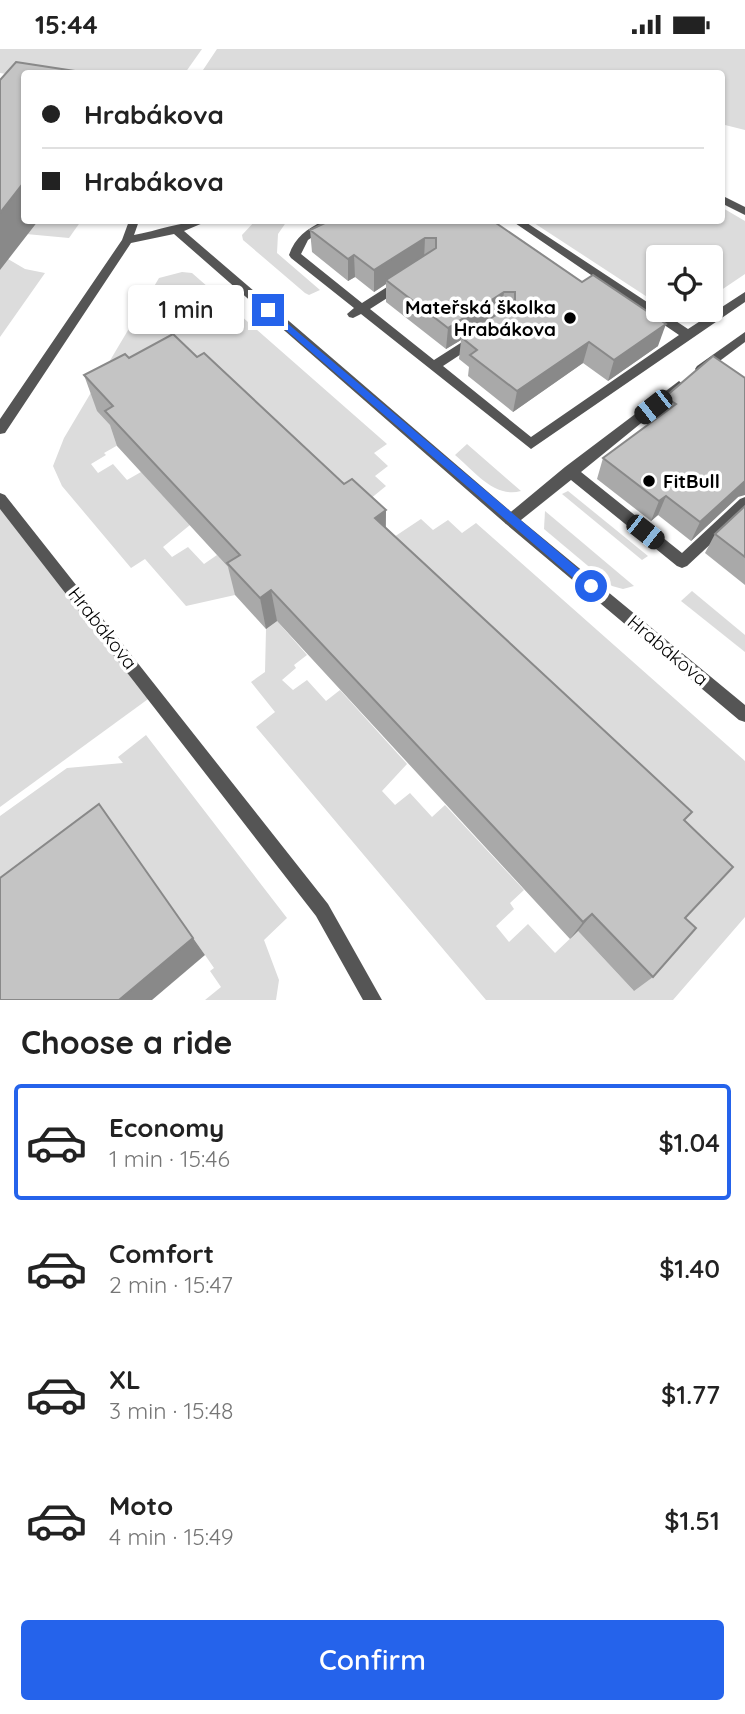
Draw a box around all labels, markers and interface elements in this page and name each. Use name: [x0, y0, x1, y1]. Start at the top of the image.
text: 15:44: [35, 8, 98, 41]
text: Hrabákova: [84, 98, 224, 131]
text: Hrabákova: [84, 165, 224, 198]
map controls: [646, 245, 723, 322]
button: locate: [646, 245, 723, 322]
callout: 1 min: [128, 285, 244, 335]
route end: [252, 294, 284, 326]
text: 1 min: [158, 295, 214, 324]
place label: Mateřská školka Hrabákova: [405, 295, 556, 341]
marker: Mateřská školka Hrabákova: [562, 310, 578, 326]
car: [630, 386, 677, 428]
place label: FitBull: [663, 469, 720, 493]
marker: FitBull: [641, 473, 657, 489]
car: [622, 511, 669, 553]
route start: [575, 570, 607, 602]
street label: Hrabákova: [63, 582, 143, 674]
street label: Hrabákova: [623, 609, 713, 691]
text: Choose a ride: [21, 1022, 233, 1062]
icon: car: [25, 1111, 88, 1174]
text: Economy: [109, 1111, 224, 1144]
text: $1.04: [658, 1126, 720, 1159]
text: 1 min · 15:46: [109, 1144, 230, 1173]
icon: car: [25, 1237, 88, 1300]
text: Comfort: [109, 1237, 214, 1270]
text: $1.40: [659, 1252, 720, 1285]
text: 2 min · 15:47: [109, 1270, 233, 1299]
icon: car: [25, 1363, 88, 1426]
text: XL: [109, 1363, 141, 1396]
text: $1.77: [661, 1378, 720, 1411]
text: 3 min · 15:48: [109, 1396, 233, 1425]
icon: car: [25, 1489, 88, 1552]
text: Moto: [109, 1489, 173, 1522]
text: $1.51: [664, 1504, 720, 1537]
text: 4 min · 15:49: [109, 1522, 233, 1551]
button: Confirm: [21, 1620, 724, 1700]

